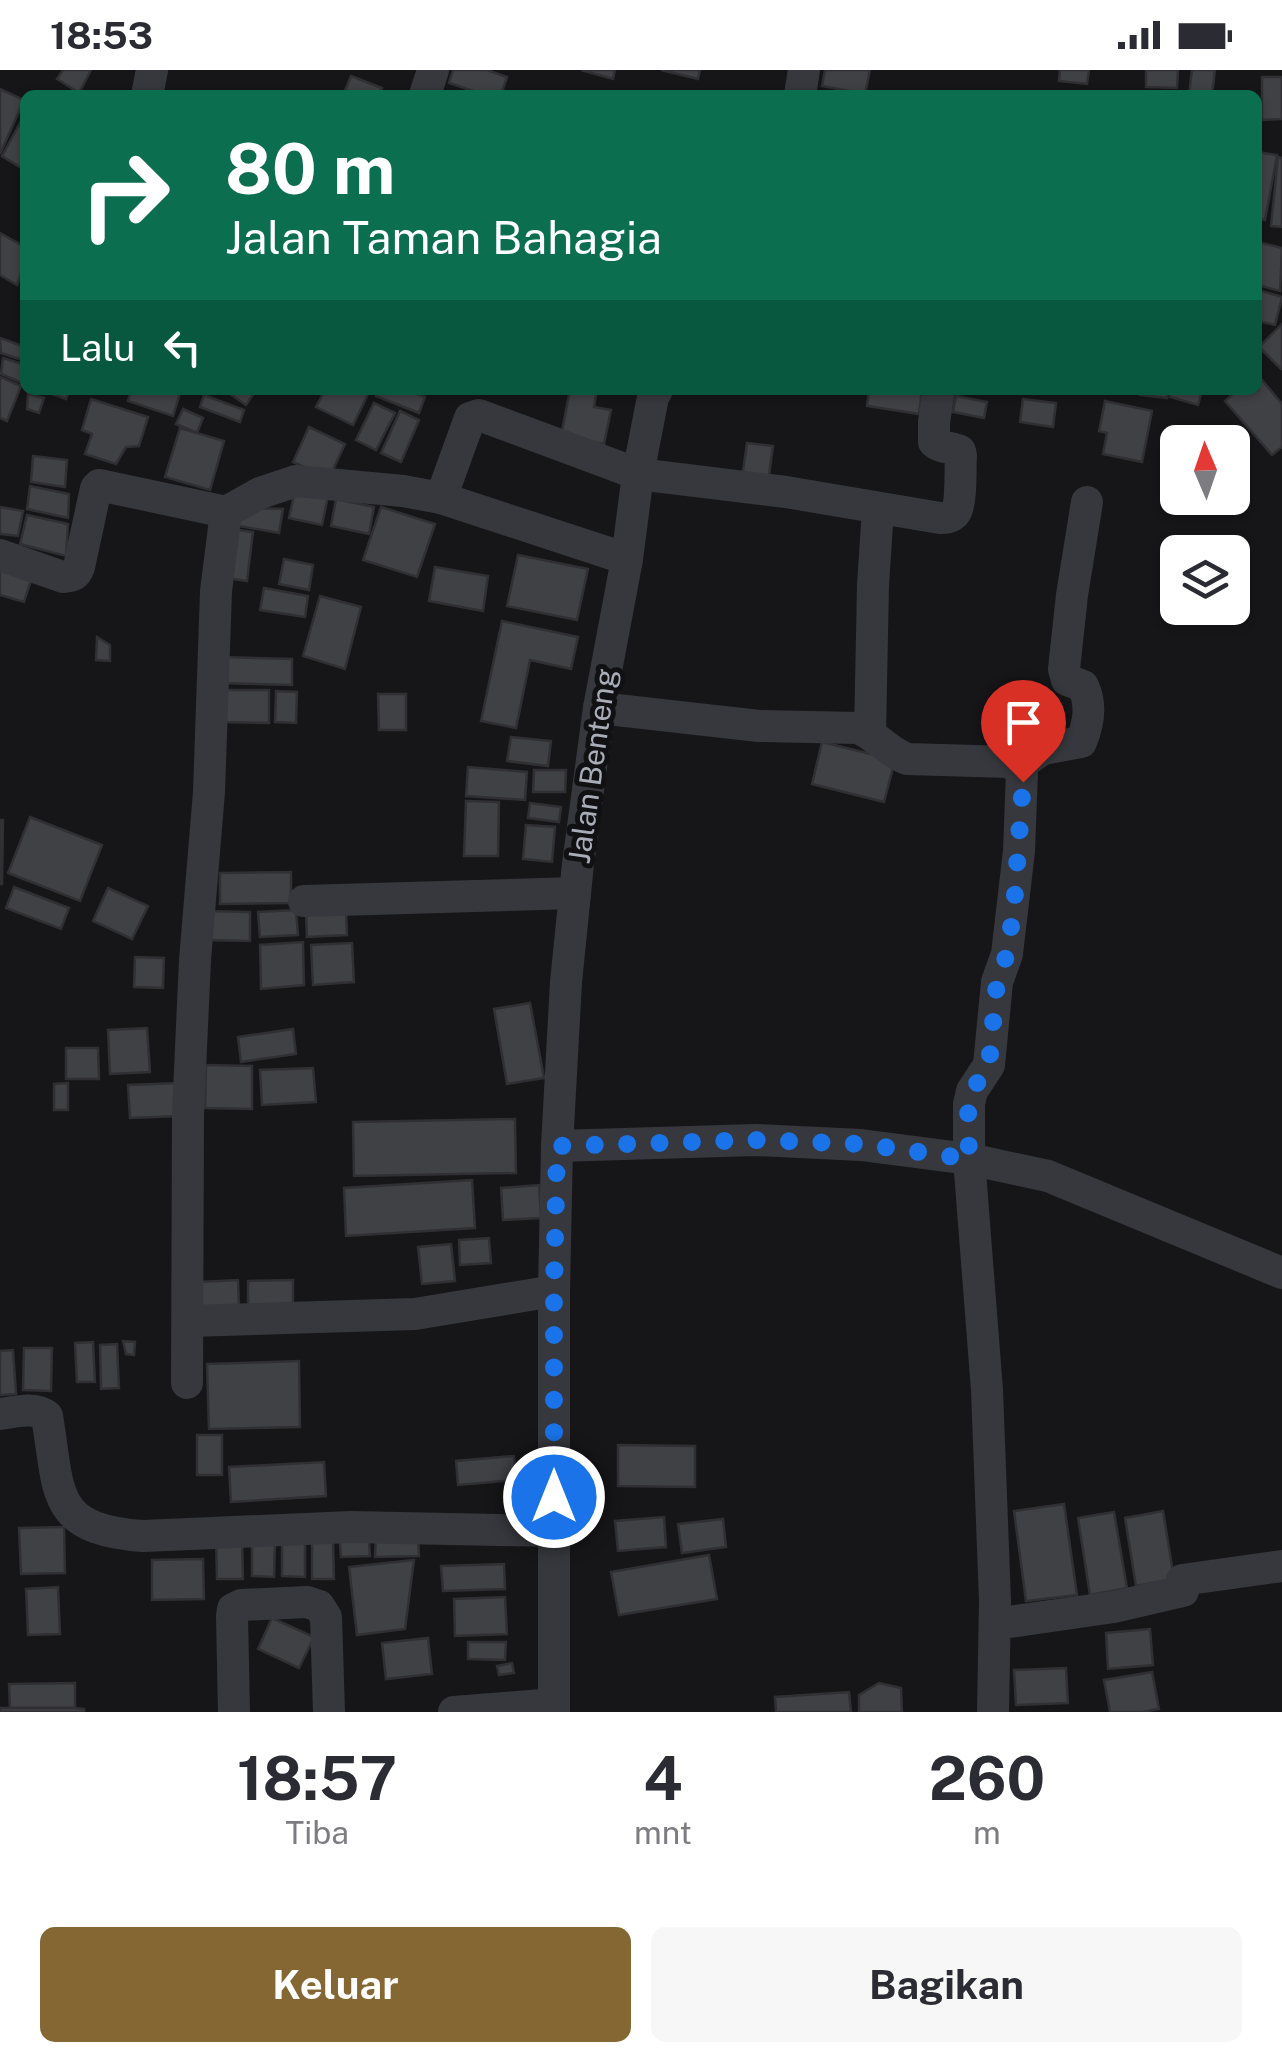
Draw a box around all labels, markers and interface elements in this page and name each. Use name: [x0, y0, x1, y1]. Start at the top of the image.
text: 18:53: [50, 13, 153, 58]
text: 80 m: [225, 127, 395, 210]
icon: right: [60, 130, 190, 260]
text: Jalan Taman Bahagia: [225, 211, 662, 264]
icon: left: [155, 320, 210, 375]
text: Lalu: [60, 325, 135, 370]
north arrow: [1160, 425, 1250, 515]
map controls: [1160, 425, 1250, 625]
button: layers: [1160, 535, 1250, 625]
street label: Jalan Benteng: [561, 666, 624, 866]
pin: [981, 680, 1066, 783]
icon: arrive: [996, 695, 1051, 750]
position arrow: [502, 1445, 606, 1549]
text: 18:57: [237, 1743, 397, 1814]
text: 4: [643, 1743, 683, 1814]
text: 260: [929, 1743, 1045, 1814]
text: Tiba: [285, 1814, 349, 1851]
text: mnt: [634, 1814, 692, 1851]
text: m: [973, 1814, 1001, 1851]
button: Keluar: [40, 1927, 631, 2042]
button: Bagikan: [651, 1927, 1242, 2042]

